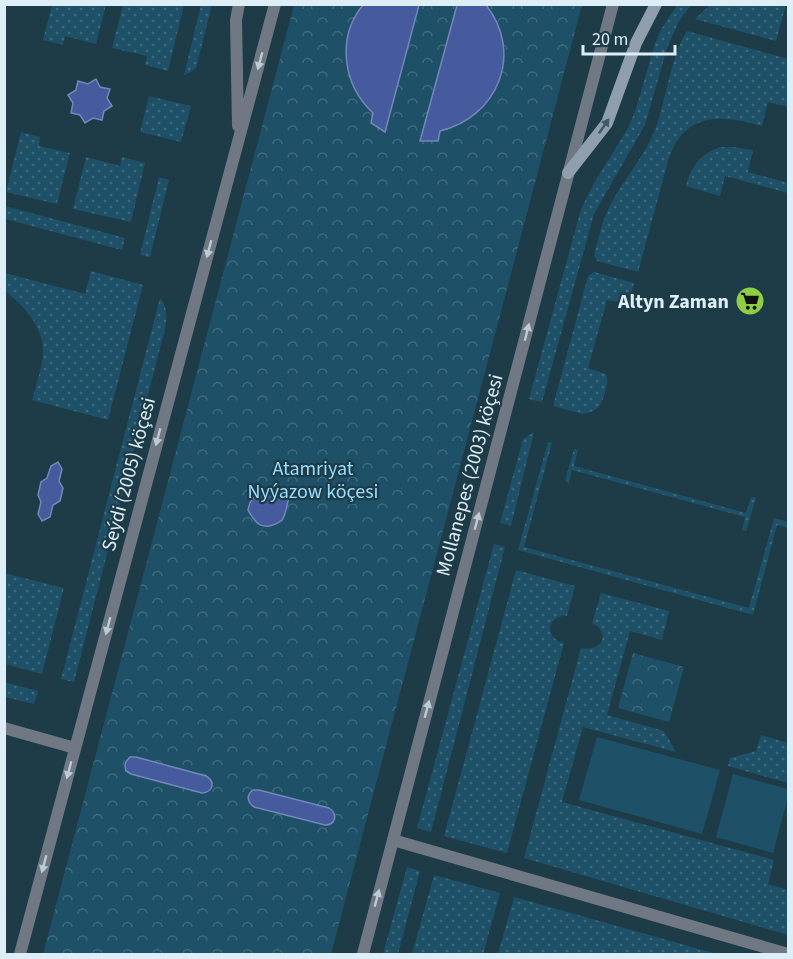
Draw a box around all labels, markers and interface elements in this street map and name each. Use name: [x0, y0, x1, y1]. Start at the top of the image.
scale bar: [583, 18, 674, 56]
text: 20 m: [592, 27, 628, 52]
one-way arrow: [255, 52, 264, 70]
one-way arrow: [598, 118, 609, 135]
one-way arrow: [204, 240, 213, 258]
supermarket icon: Altyn Zaman: [734, 285, 766, 317]
place label: Altyn Zaman: [617, 288, 729, 316]
one-way arrow: [522, 323, 532, 342]
street label: Mollanepes (2003) köçesi: [430, 371, 510, 579]
street label: Seýdi (2005) köçesi: [95, 394, 163, 554]
one-way arrow: [153, 428, 163, 447]
park label: Atamriyat Nyýazow köçesi: [247, 455, 379, 506]
one-way arrow: [473, 512, 483, 530]
one-way arrow: [103, 617, 112, 635]
one-way arrow: [423, 700, 433, 719]
one-way arrow: [64, 761, 74, 779]
one-way arrow: [39, 855, 49, 873]
one-way arrow: [373, 889, 383, 907]

